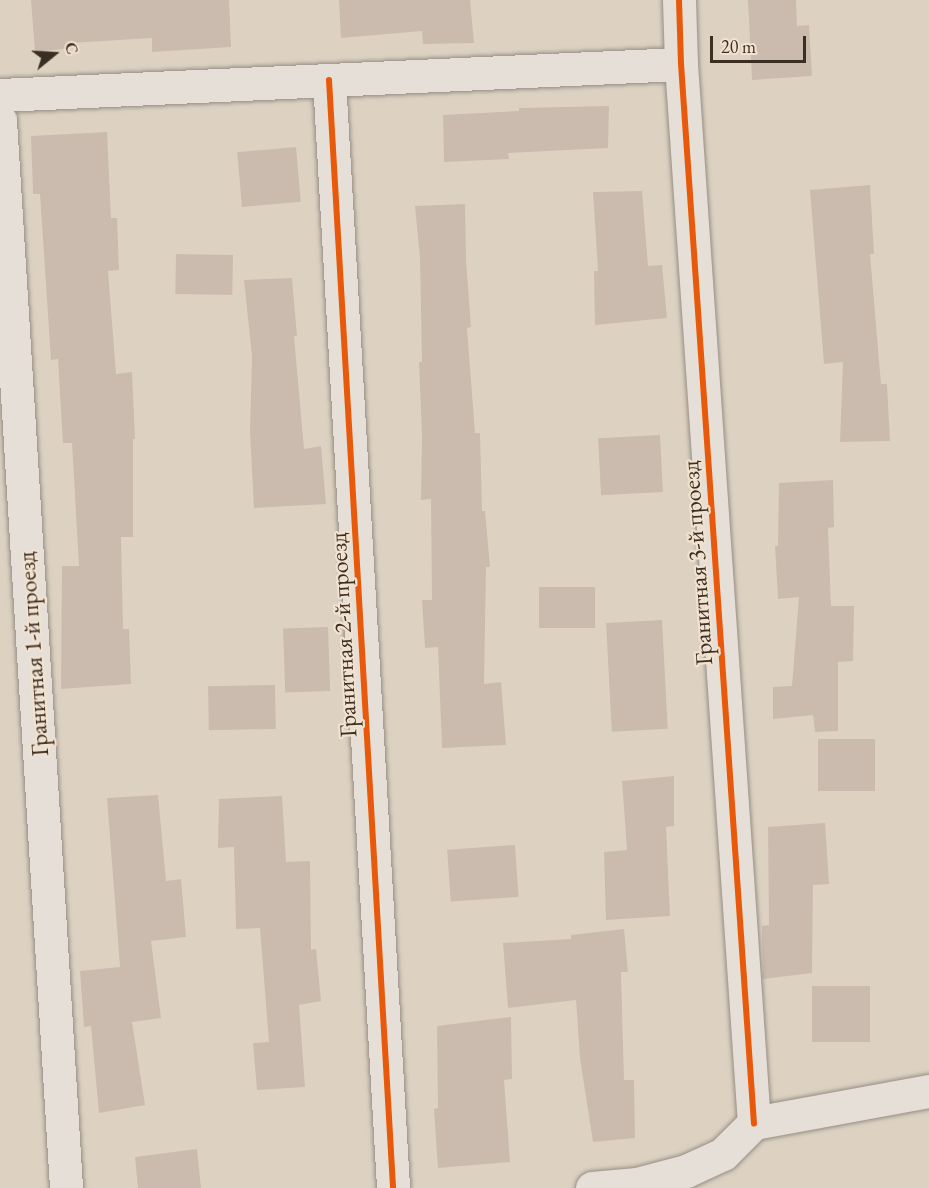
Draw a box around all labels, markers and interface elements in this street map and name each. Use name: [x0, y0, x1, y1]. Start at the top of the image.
north arrow: [24, 24, 84, 84]
scale bar: [713, 24, 809, 62]
text: 20 m: [721, 35, 756, 58]
text: С: [60, 40, 83, 57]
street label: Гранитная 3-й проезд: [675, 460, 719, 666]
street label: Гранитная 2-й проезд: [323, 532, 363, 738]
street label: Гранитная 1-й проезд: [11, 551, 55, 757]

